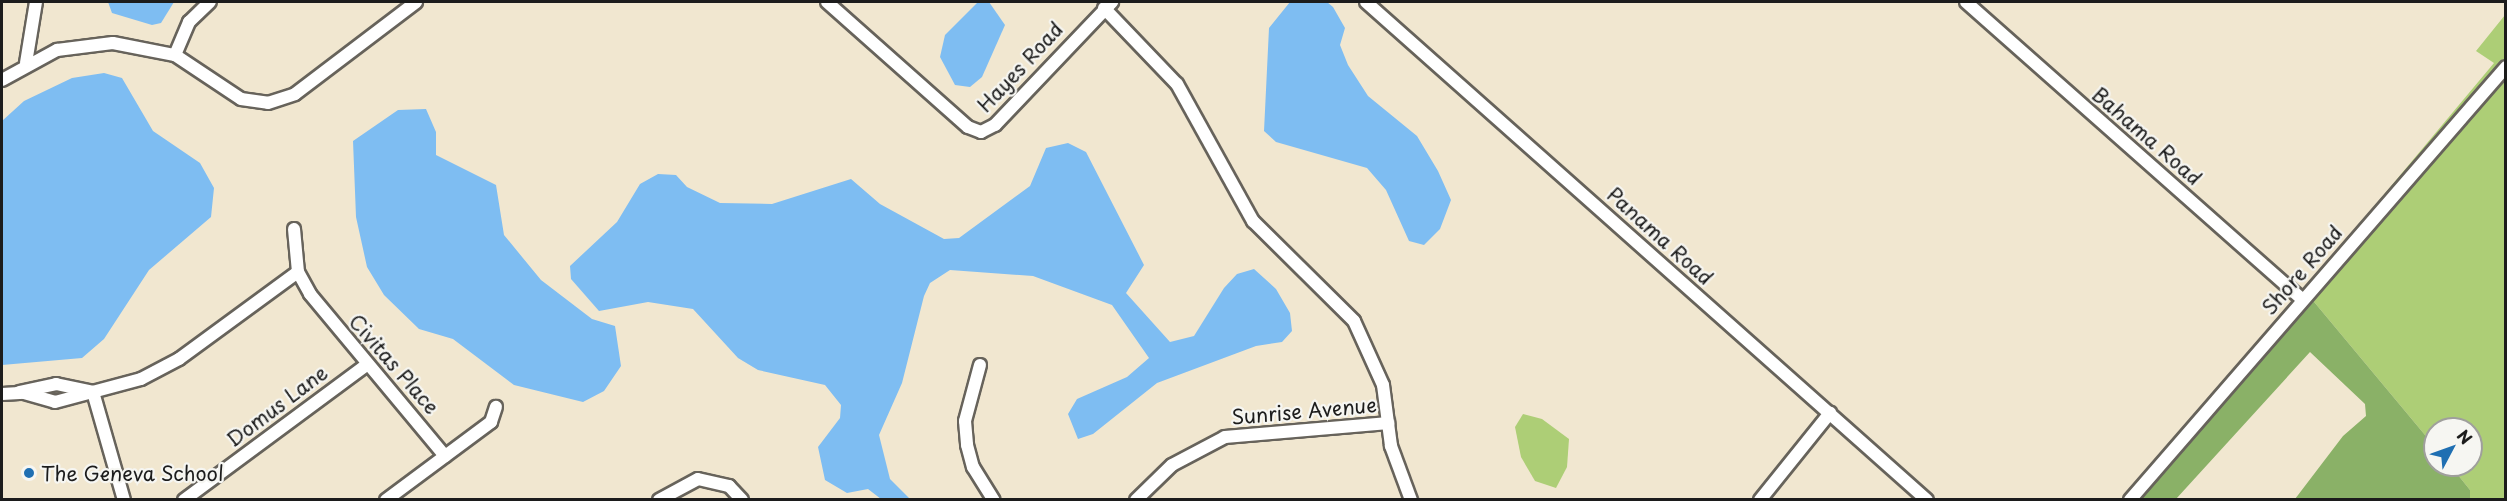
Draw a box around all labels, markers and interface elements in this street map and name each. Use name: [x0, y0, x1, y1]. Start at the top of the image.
street label: Hayes Road: [972, 17, 1068, 117]
street label: Bahama Road: [2088, 82, 2206, 190]
street label: Panama Road: [1602, 182, 1718, 290]
street label: Shore Road: [2257, 221, 2347, 319]
street label: Civitas Place: [344, 309, 444, 419]
street label: Domus Lane: [222, 360, 332, 452]
street label: Sunrise Avenue: [1230, 393, 1378, 429]
north arrow: [2423, 417, 2483, 477]
text: N: [2452, 424, 2478, 449]
place label: The Geneva School: [41, 461, 224, 485]
marker: The Geneva School: [22, 466, 36, 480]

